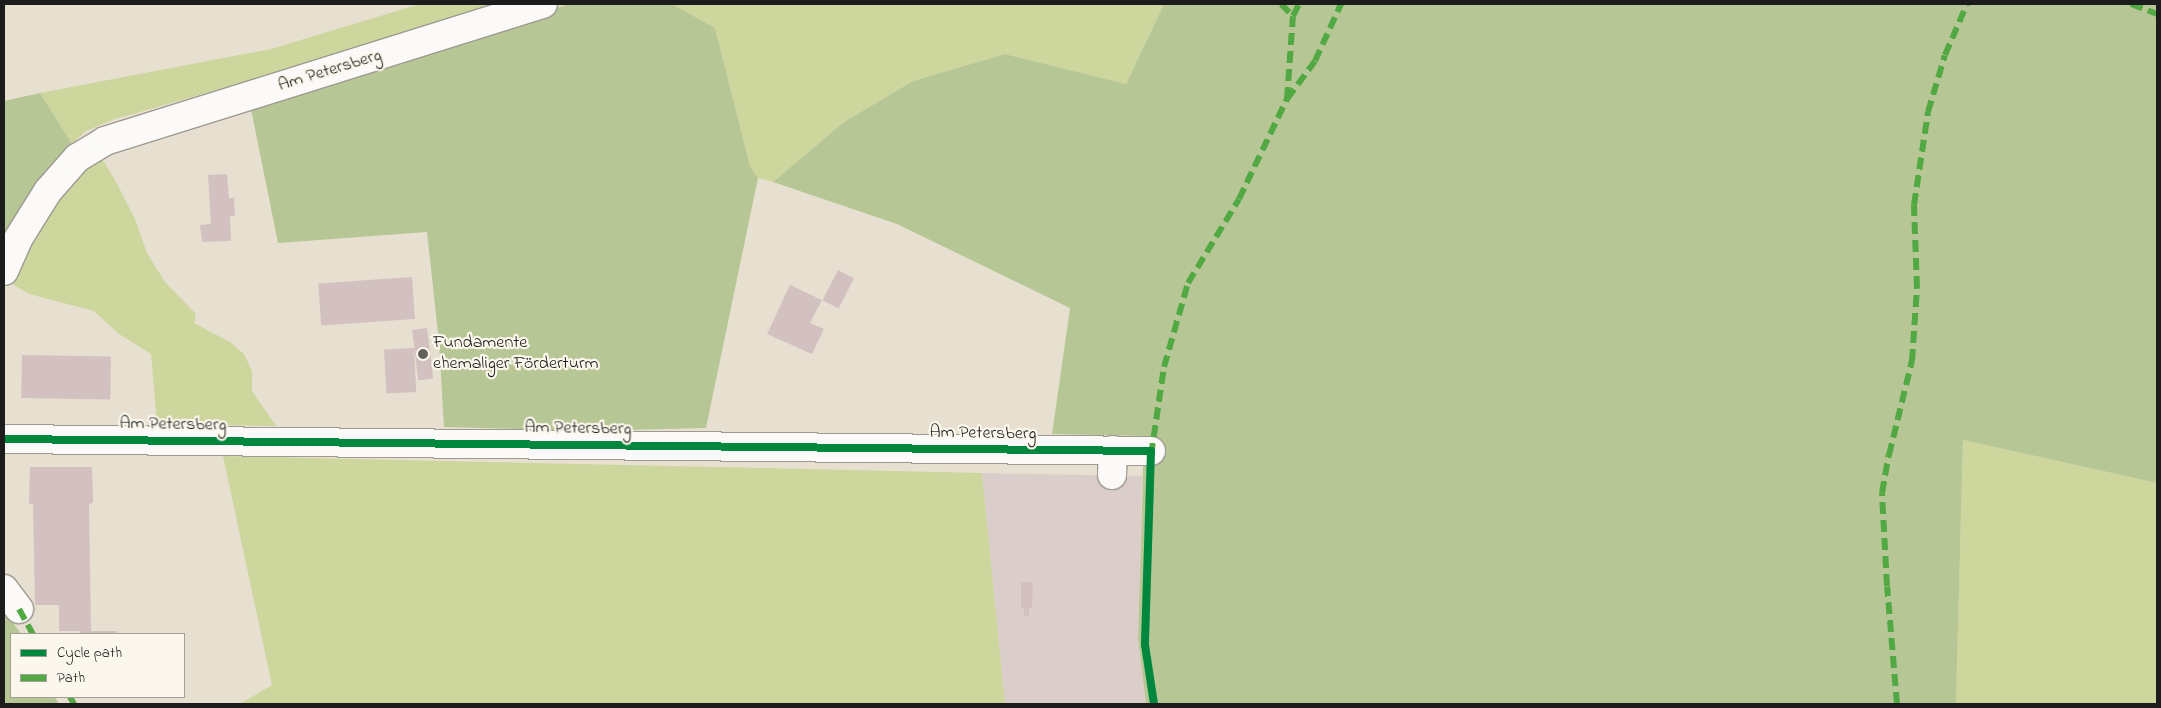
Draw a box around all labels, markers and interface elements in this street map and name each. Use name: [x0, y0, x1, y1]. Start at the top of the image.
street label: Am Petersberg: [276, 45, 384, 97]
place label: Fundamente ehemaliger Förderturm: [433, 333, 598, 376]
marker: Fundamente ehemaliger Förderturm: [417, 348, 429, 360]
street label: Am Petersberg: [119, 413, 227, 437]
street label: Am Petersberg: [524, 417, 632, 441]
street label: Am Petersberg: [929, 422, 1037, 446]
legend: [10, 633, 185, 698]
text: Cycle path: [57, 642, 122, 664]
text: Path: [57, 667, 85, 689]

